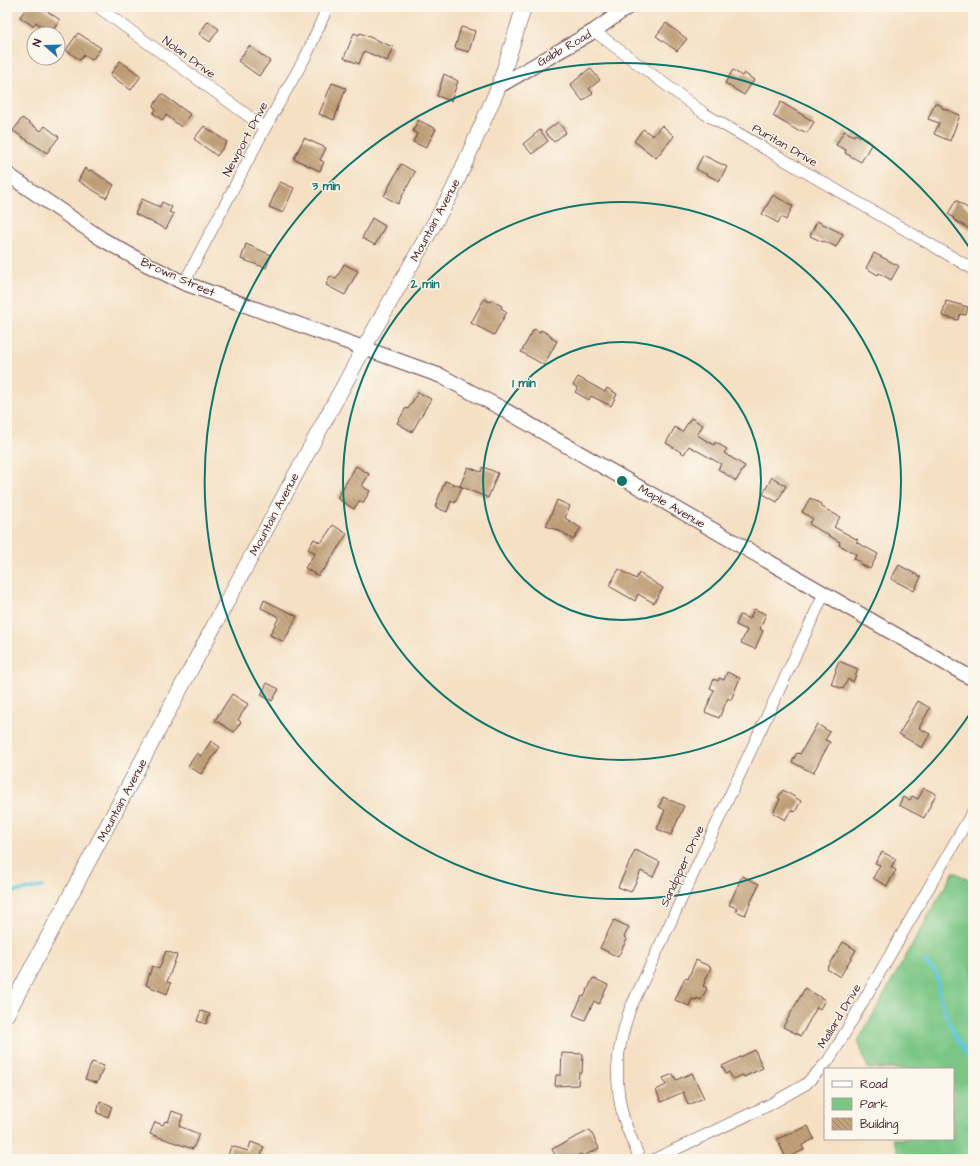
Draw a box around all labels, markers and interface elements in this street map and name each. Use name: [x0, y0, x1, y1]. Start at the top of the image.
north arrow: [26, 26, 66, 66]
street label: Gabb Road: [534, 26, 595, 71]
street label: Nolan Drive: [159, 32, 219, 83]
text: N: [29, 37, 45, 49]
street label: Newport Drive: [219, 98, 273, 180]
street label: Puritan Drive: [749, 120, 821, 171]
street label: Mountain Avenue: [406, 175, 465, 265]
text: 3 min: [311, 178, 340, 195]
street label: Brown Street: [138, 254, 218, 301]
text: 2 min: [410, 276, 439, 293]
text: 1 min: [512, 375, 536, 392]
street label: Mountain Avenue: [245, 469, 304, 559]
centre of rings: [615, 474, 629, 488]
street label: Maple Avenue: [635, 480, 709, 533]
street label: Mountain Avenue: [93, 755, 152, 845]
street label: Sandpiper Drive: [656, 822, 709, 910]
street label: Mallard Drive: [813, 980, 866, 1052]
legend: [824, 1068, 954, 1140]
text: Road: [860, 1076, 888, 1093]
text: Park: [860, 1096, 888, 1113]
text: Building: [860, 1116, 898, 1134]

